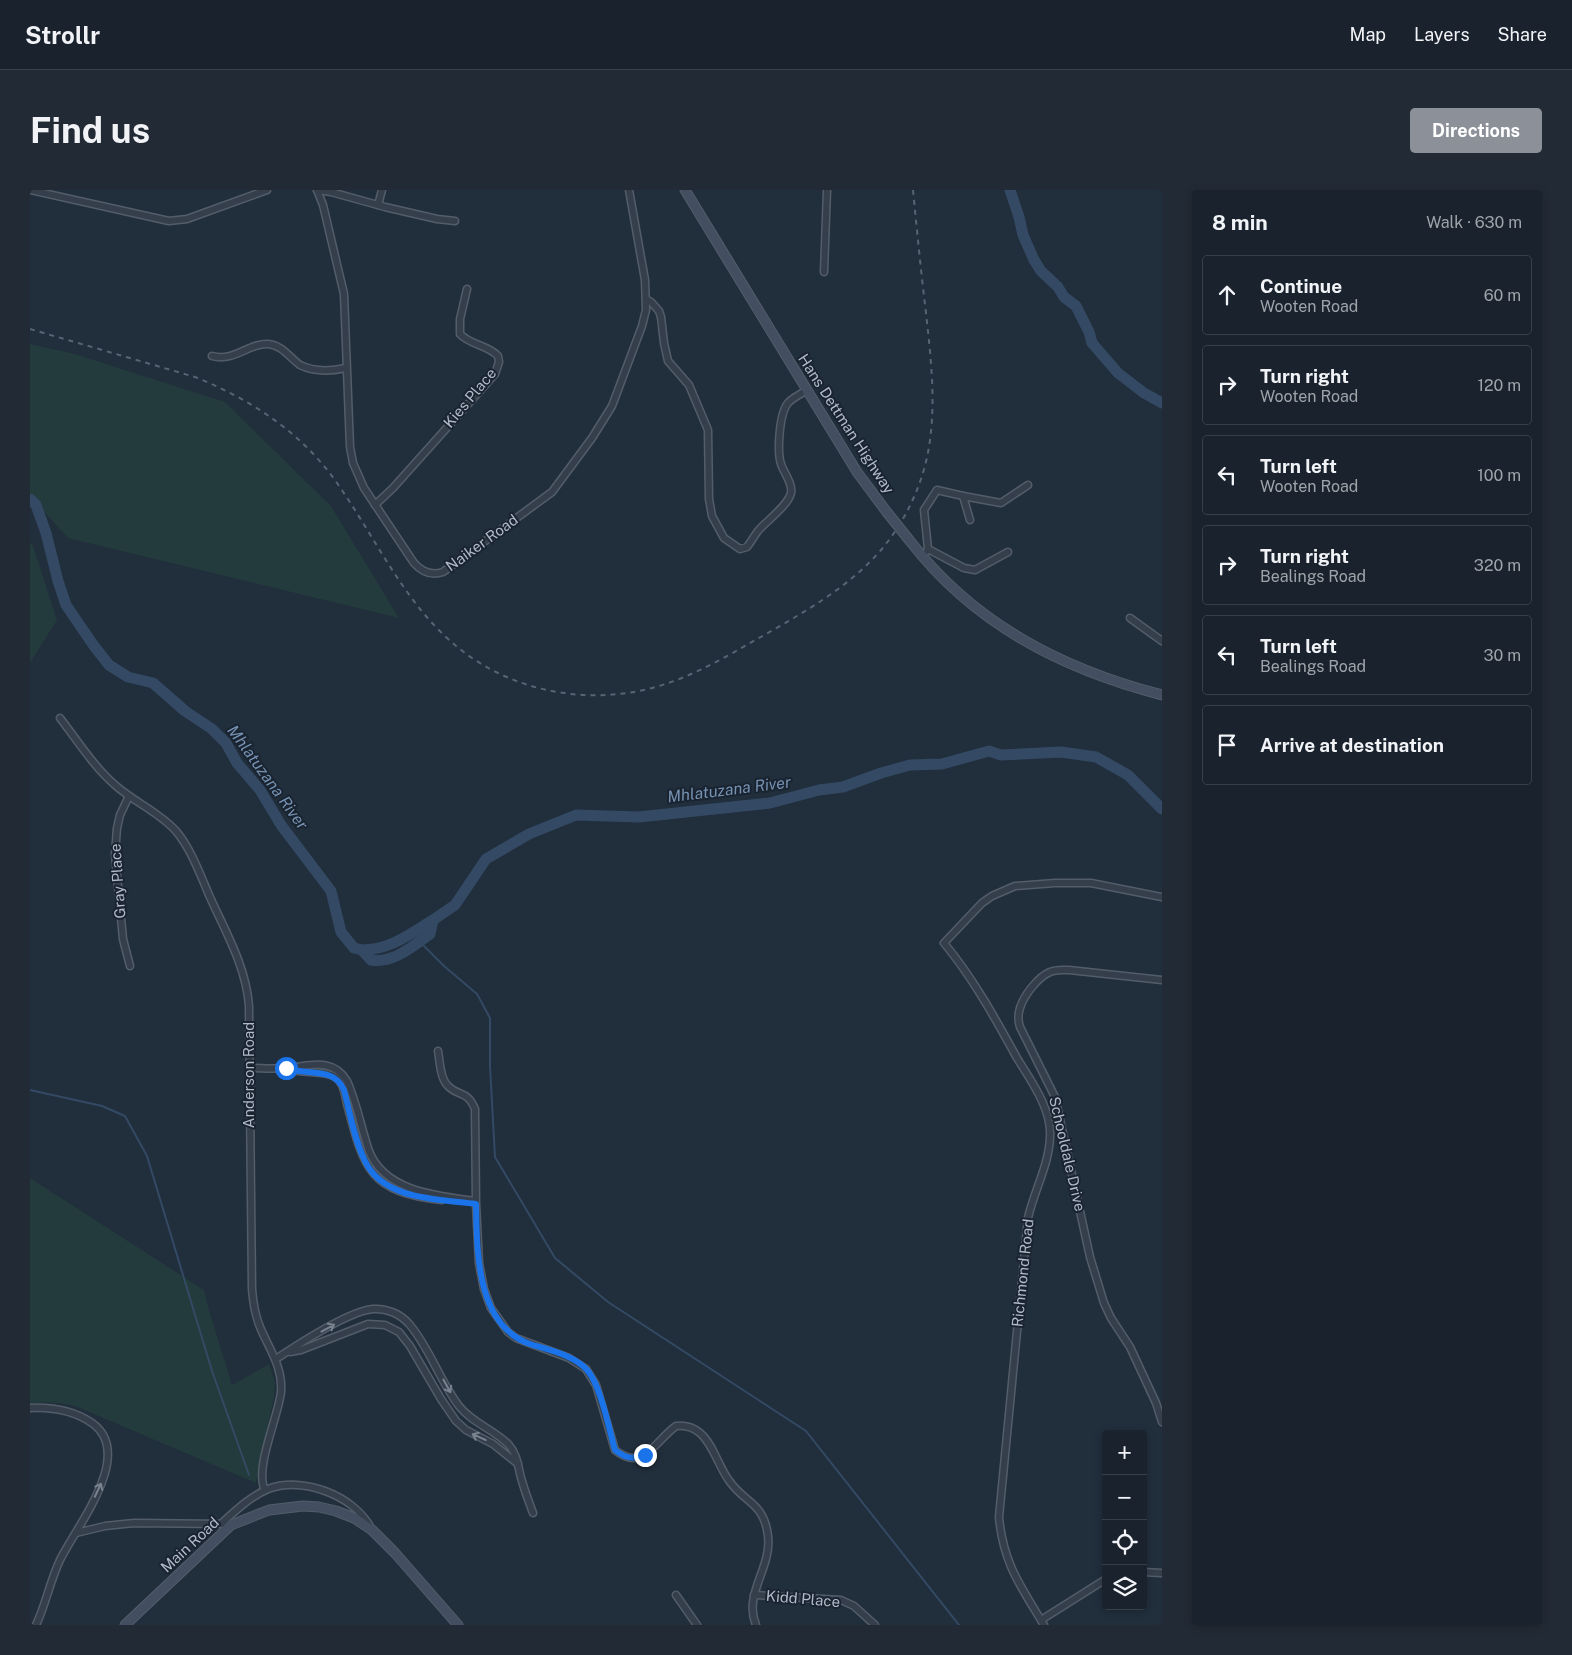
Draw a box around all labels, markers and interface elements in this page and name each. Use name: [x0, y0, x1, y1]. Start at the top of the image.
text: Strollr: [25, 21, 100, 49]
text: Map: [1350, 24, 1386, 45]
text: Layers: [1414, 24, 1470, 45]
text: Share: [1498, 24, 1547, 45]
button: Directions: [1410, 108, 1542, 153]
text: Find us: [30, 110, 150, 151]
text: 8 min: [1212, 210, 1268, 235]
text: Walk · 630 m: [1426, 213, 1522, 232]
text: Continue: [1260, 275, 1342, 297]
icon: ahead: [1213, 281, 1241, 309]
text: 60 m: [1484, 286, 1521, 305]
text: Wooten Road: [1260, 297, 1358, 316]
street label: Hans Dettman Highway: [795, 351, 898, 497]
street label: Kies Place: [440, 364, 499, 431]
text: Turn right: [1260, 365, 1349, 387]
icon: right: [1213, 371, 1241, 399]
text: 120 m: [1477, 376, 1521, 395]
text: Wooten Road: [1260, 387, 1358, 406]
text: Turn left: [1260, 455, 1337, 477]
icon: left: [1213, 461, 1241, 489]
text: 100 m: [1477, 466, 1521, 485]
text: Wooten Road: [1260, 477, 1358, 496]
street label: Naiker Road: [442, 511, 521, 574]
text: Turn right: [1260, 545, 1349, 567]
icon: right: [1213, 551, 1241, 579]
text: 320 m: [1474, 556, 1521, 575]
text: Bealings Road: [1260, 567, 1366, 586]
text: Turn left: [1260, 635, 1337, 657]
icon: left: [1213, 641, 1241, 669]
text: 30 m: [1484, 646, 1521, 665]
text: Bealings Road: [1260, 657, 1366, 676]
water label: Mhlatuzana River: [223, 721, 312, 834]
icon: arrive: [1213, 731, 1241, 759]
text: Arrive at destination: [1260, 734, 1444, 756]
water label: Mhlatuzana River: [666, 772, 793, 807]
street label: Gray Place: [106, 843, 129, 919]
street label: Anderson Road: [240, 1022, 257, 1128]
route start: [275, 1057, 298, 1080]
street label: Schooldale Drive: [1046, 1095, 1089, 1213]
street label: Richmond Road: [1008, 1218, 1037, 1328]
one-way arrow: [320, 1323, 335, 1332]
one-way arrow: [443, 1378, 452, 1393]
map controls: [1102, 1430, 1147, 1610]
button: +: [1102, 1430, 1147, 1475]
one-way arrow: [471, 1431, 486, 1441]
route end: [634, 1444, 657, 1467]
button: −: [1102, 1475, 1147, 1520]
one-way arrow: [94, 1483, 104, 1498]
street label: Main Road: [157, 1513, 222, 1576]
button: locate: [1102, 1520, 1147, 1565]
button: layers: [1102, 1565, 1147, 1610]
street label: Kidd Place: [765, 1587, 841, 1610]

